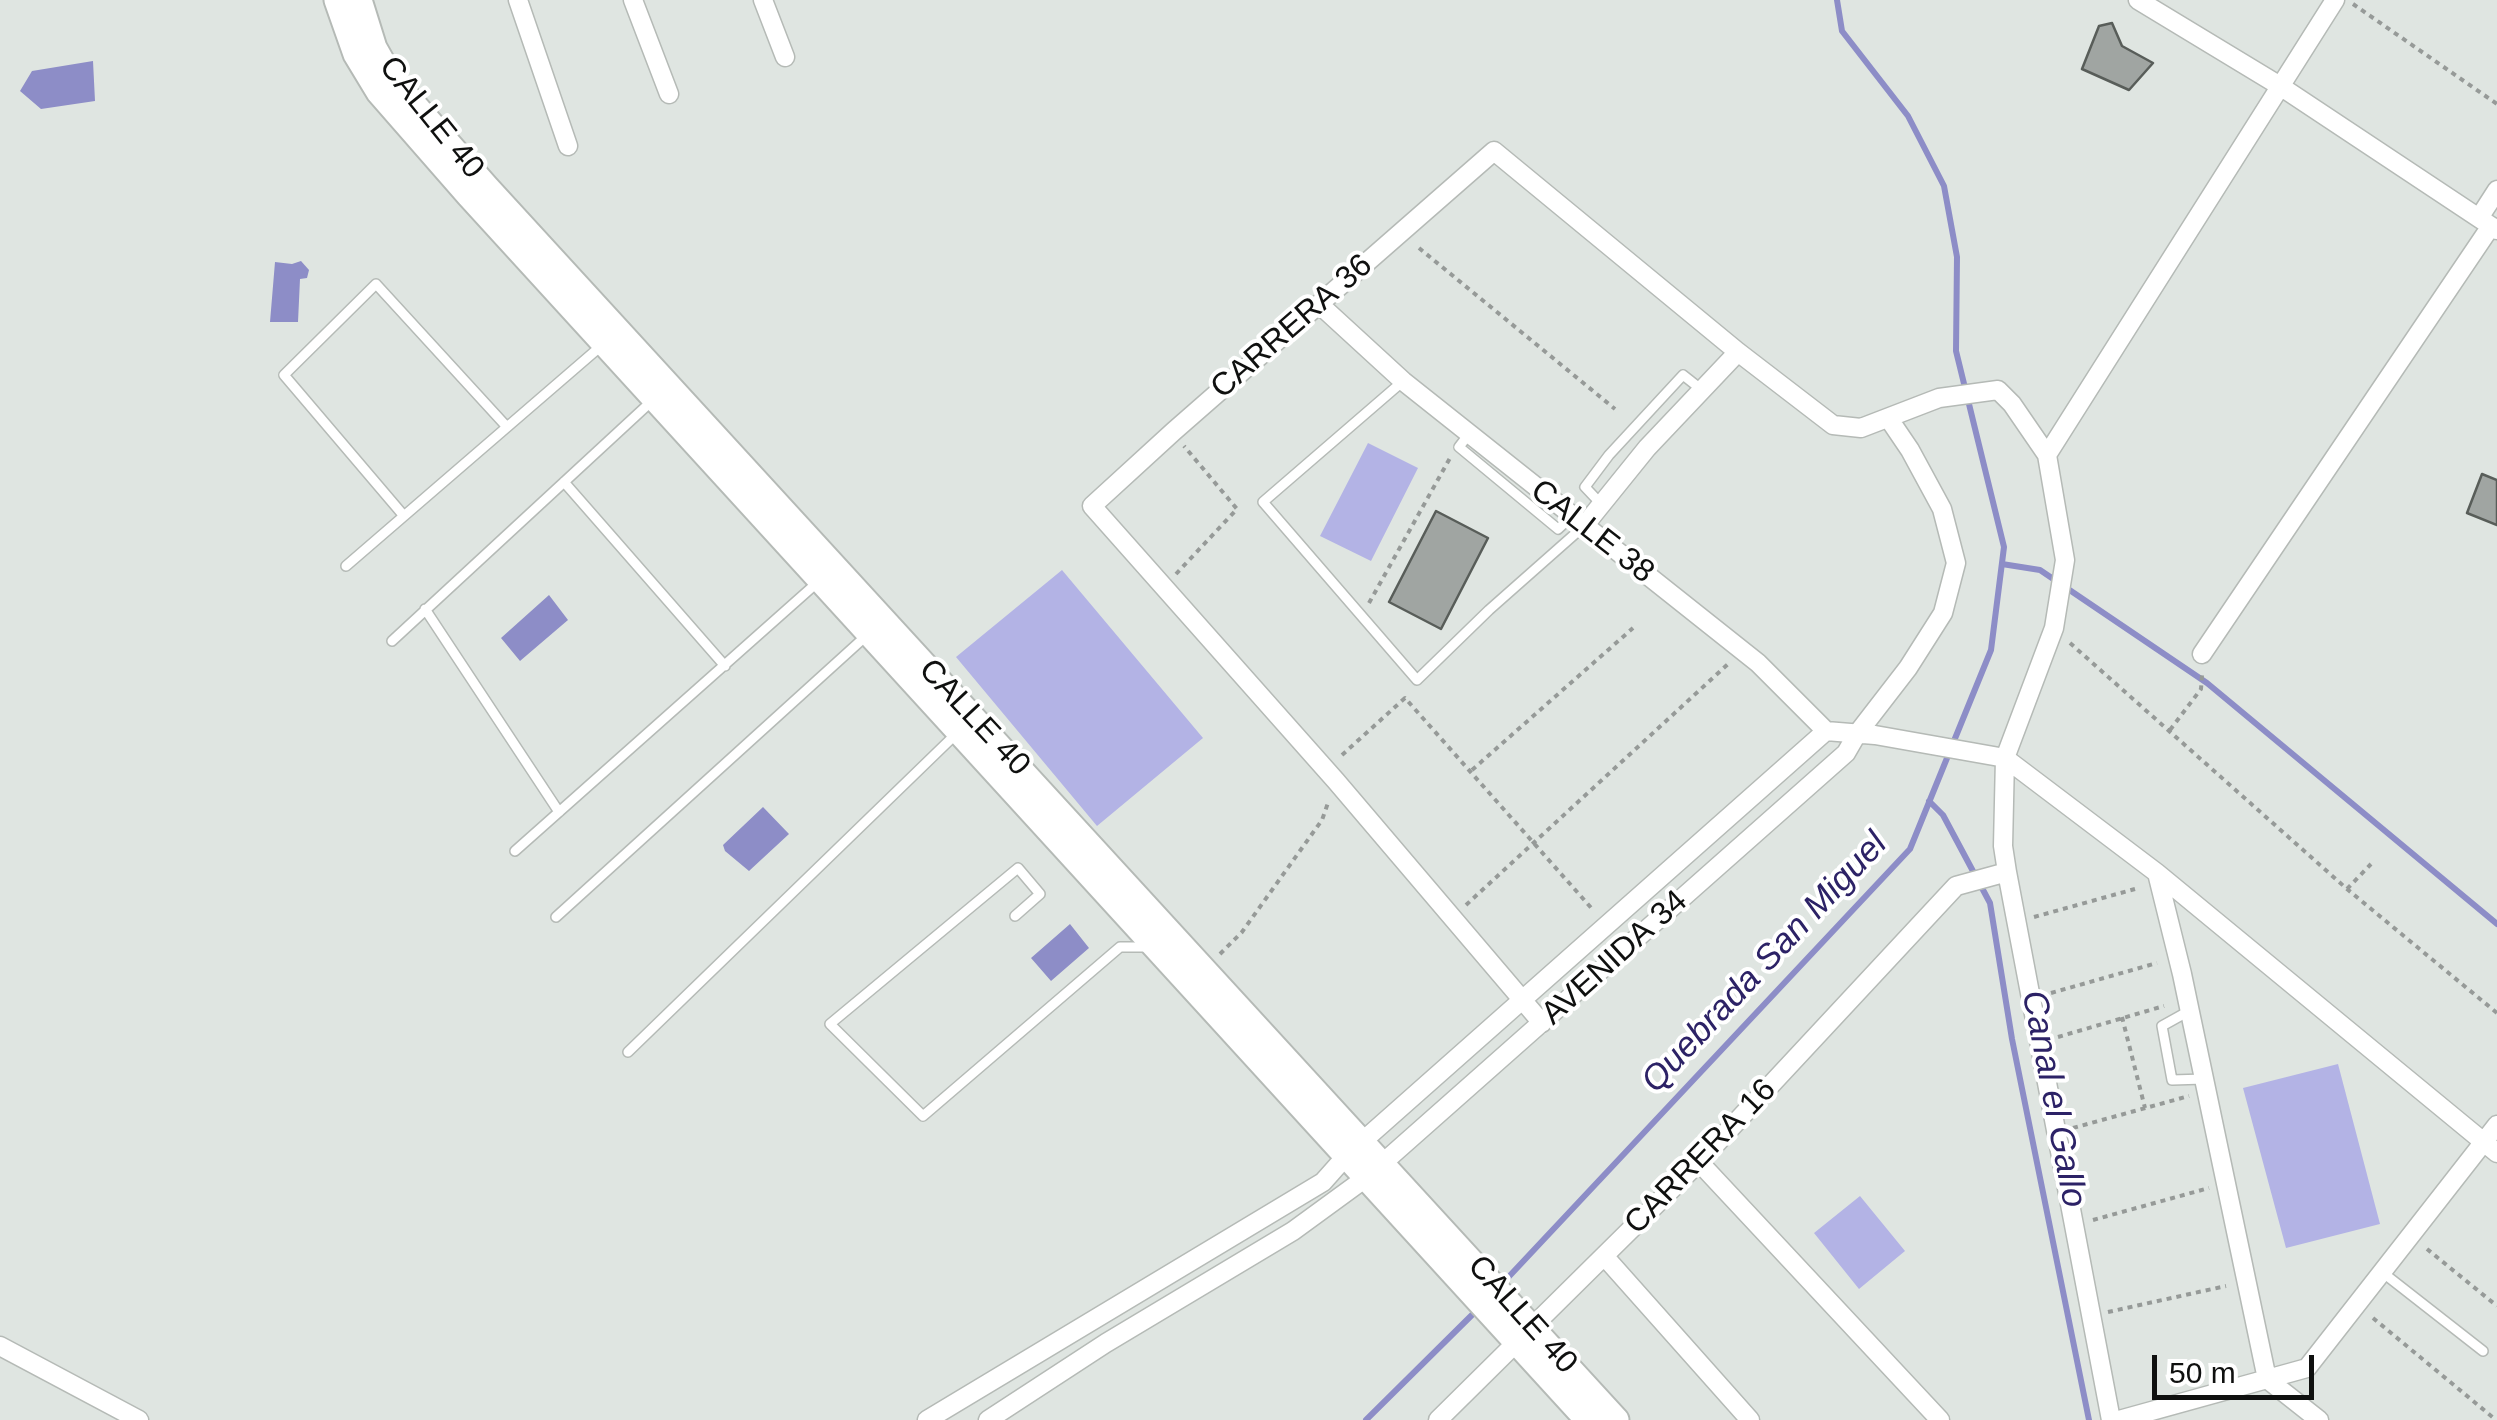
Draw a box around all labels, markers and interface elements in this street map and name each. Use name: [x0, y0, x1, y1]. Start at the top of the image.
street label: CALLE 40: [370, 49, 492, 187]
street label: CARRERA 36: [1204, 247, 1380, 407]
street label: CALLE 38: [1523, 472, 1661, 592]
street label: CALLE 40: [910, 652, 1038, 784]
water label: Quebrada San Miguel: [1634, 824, 1896, 1102]
street label: AVENIDA 34: [1534, 883, 1696, 1033]
water label: Canal el Gallo: [2011, 987, 2095, 1211]
street label: CARRERA 16: [1617, 1071, 1785, 1243]
street label: CALLE 40: [1459, 1248, 1585, 1382]
scale bar: [2157, 1335, 2320, 1397]
text: 50 m: [2169, 1356, 2236, 1389]

